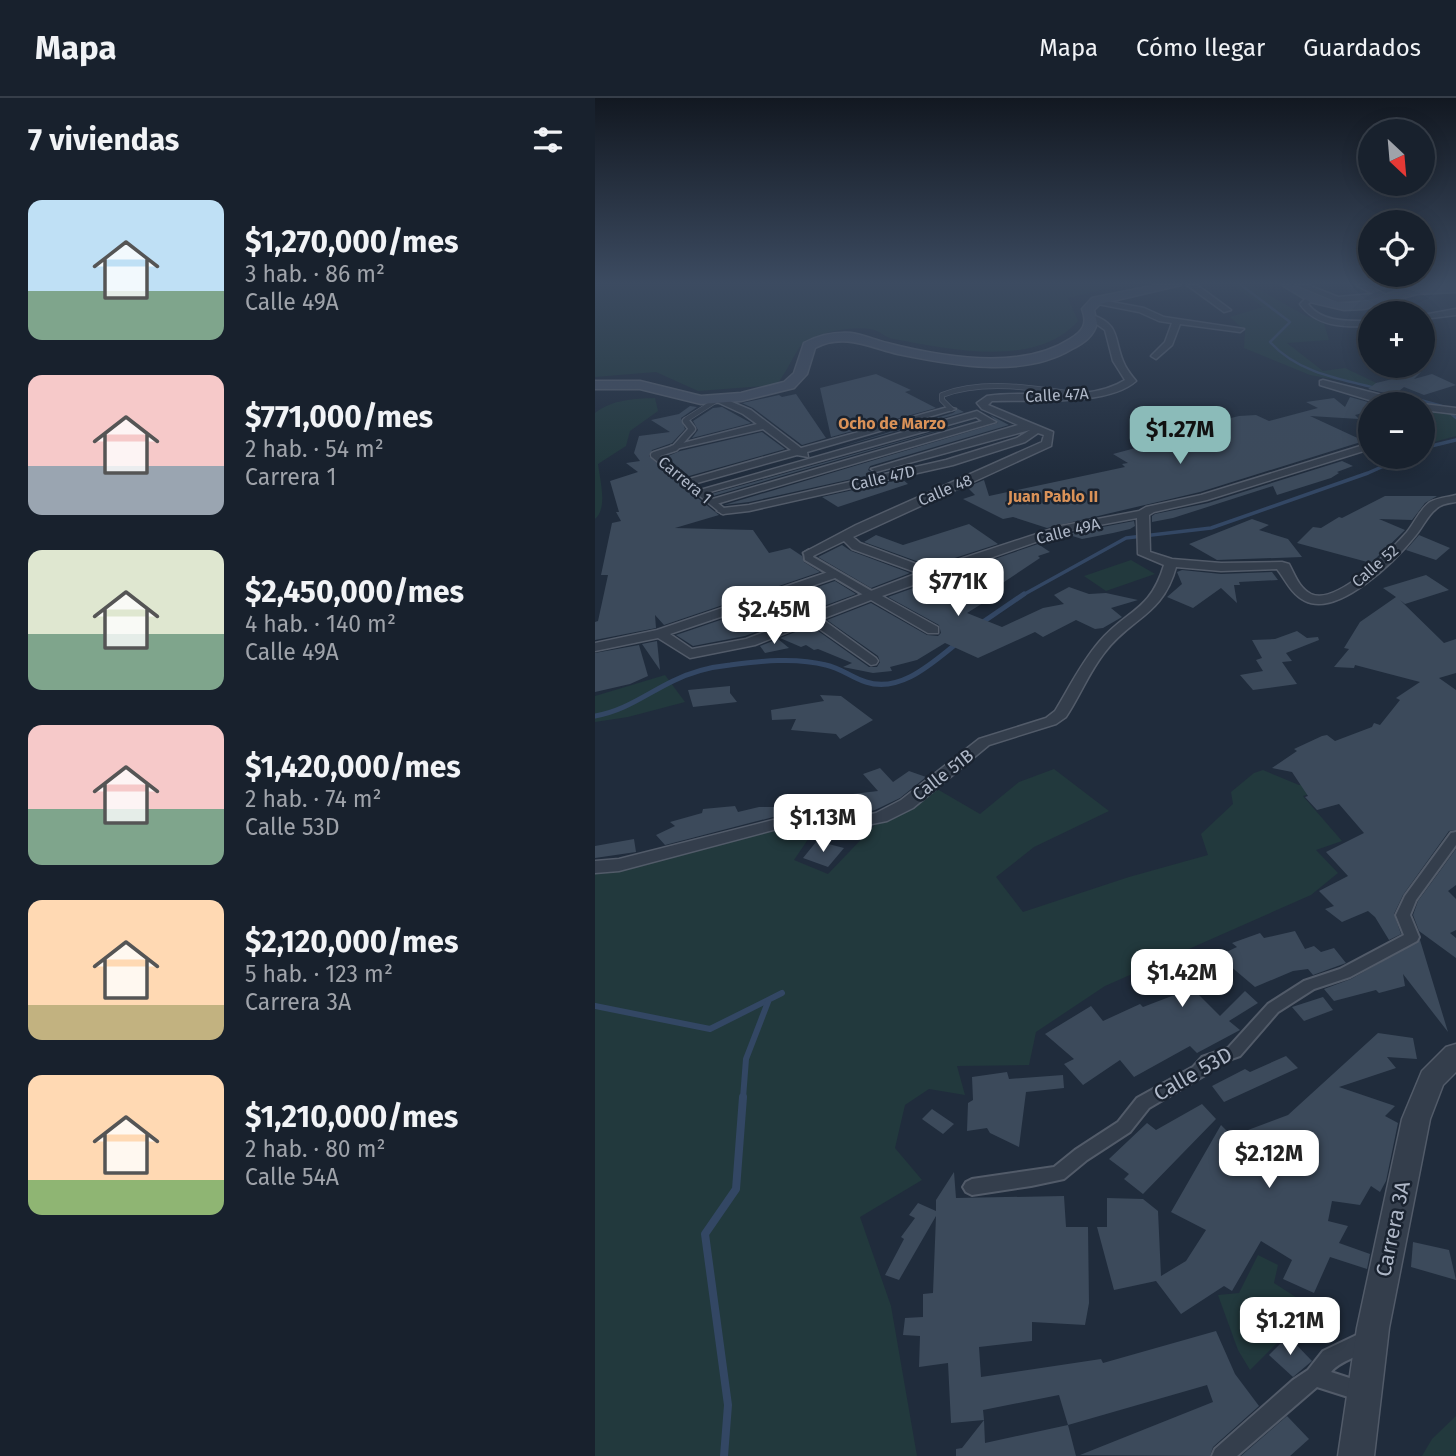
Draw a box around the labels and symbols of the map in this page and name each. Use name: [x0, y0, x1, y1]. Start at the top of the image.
north arrow: [1358, 119, 1435, 196]
street label: Calle 47A: [1025, 384, 1090, 406]
pin: $1.27M: [1123, 406, 1237, 466]
district label: Ocho de Marzo: [838, 414, 946, 433]
street label: Carrera 1: [655, 452, 715, 508]
street label: Calle 47D: [849, 461, 917, 495]
street label: Calle 48: [915, 470, 975, 510]
district label: Juan Pablo II: [1007, 487, 1098, 506]
street label: Calle 49A: [1034, 514, 1103, 548]
street label: Calle 52: [1348, 541, 1402, 591]
pin: $771K: [909, 559, 1007, 618]
pin: $2.45M: [717, 587, 831, 646]
street label: Calle 51B: [908, 744, 978, 806]
pin: $1.13M: [766, 794, 880, 854]
pin: $1.42M: [1125, 950, 1239, 1009]
street label: Calle 53D: [1149, 1041, 1237, 1107]
pin: $2.12M: [1212, 1130, 1326, 1190]
street label: Carrera 3A: [1370, 1179, 1416, 1279]
pin: $1.21M: [1233, 1298, 1347, 1357]

